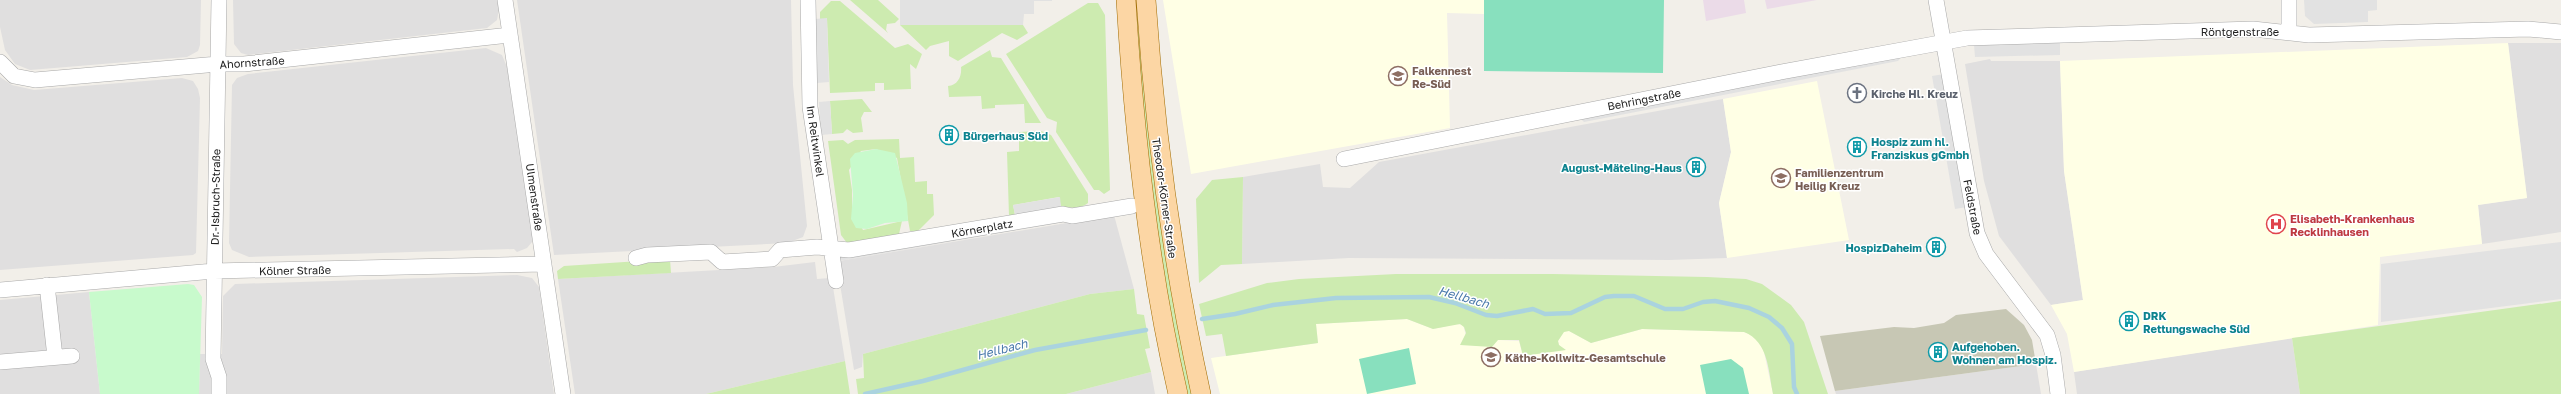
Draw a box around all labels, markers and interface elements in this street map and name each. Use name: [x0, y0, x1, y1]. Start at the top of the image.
street label: Röntgenstraße: [2201, 25, 2279, 38]
street label: Ahornstraße: [219, 53, 285, 71]
place label: Falkennest Re-Süd: [1412, 64, 1472, 90]
school or university icon: Falkennest Re-Süd: [1387, 65, 1409, 87]
church icon: Kirche Hl. Kreuz: [1846, 82, 1868, 104]
street label: Behringstraße: [1606, 85, 1682, 113]
place label: Kirche Hl. Kreuz: [1871, 87, 1958, 100]
street label: Im Reitwinkel: [805, 105, 827, 178]
building icon: Bürgerhaus Süd: [938, 124, 960, 146]
place label: Bürgerhaus Süd: [963, 129, 1048, 142]
place label: Hospiz zum hl. Franziskus gGmbh: [1871, 135, 1970, 161]
building icon: Hospiz zum hl. Franziskus gGmbh: [1846, 136, 1868, 158]
street label: Theodor-Körner-Straße: [1150, 137, 1180, 259]
street label: Dr.-Isbruch-Straße: [208, 149, 222, 245]
building icon: August-Mäteling-Haus: [1685, 156, 1707, 178]
place label: August-Mäteling-Haus: [1561, 161, 1682, 174]
street label: Ulmenstraße: [524, 163, 546, 231]
place label: Familienzentrum Heilig Kreuz: [1795, 166, 1884, 192]
school or university icon: Familienzentrum Heilig Kreuz: [1770, 167, 1792, 189]
street label: Feldstraße: [1961, 178, 1985, 236]
place label: Elisabeth-Krankenhaus Recklinhausen: [2290, 212, 2415, 238]
hospital icon: Elisabeth-Krankenhaus Recklinhausen: [2265, 213, 2287, 235]
street label: Körnerplatz: [950, 216, 1014, 240]
building icon: HospizDaheim: [1925, 236, 1947, 258]
place label: HospizDaheim: [1845, 241, 1922, 254]
street label: Kölner Straße: [259, 263, 331, 277]
water label: Hellbach: [1437, 283, 1492, 312]
place label: DRK Rettungswache Süd: [2143, 309, 2250, 335]
building icon: DRK Rettungswache Süd: [2118, 310, 2140, 332]
water label: Hellbach: [975, 335, 1030, 363]
place label: Aufgehoben. Wohnen am Hospiz.: [1952, 340, 2057, 366]
building icon: Aufgehoben. Wohnen am Hospiz.: [1927, 341, 1949, 363]
school or university icon: Käthe-Kollwitz-Gesamtschule: [1480, 346, 1502, 368]
place label: Käthe-Kollwitz-Gesamtschule: [1505, 351, 1666, 364]

